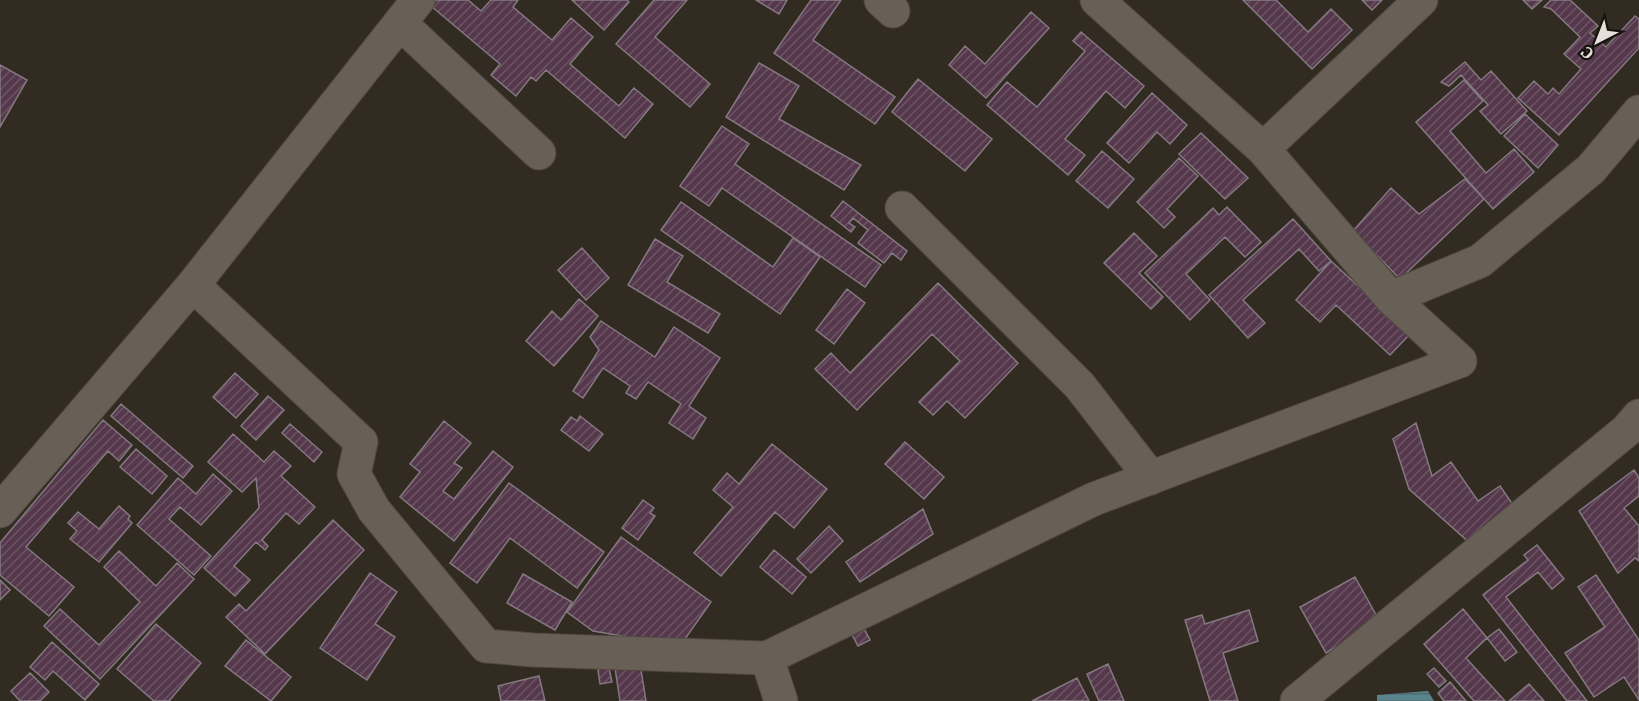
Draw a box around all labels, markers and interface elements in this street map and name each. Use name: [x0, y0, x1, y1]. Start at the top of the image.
north arrow: [1567, 12, 1627, 72]
text: С: [1576, 42, 1598, 64]

